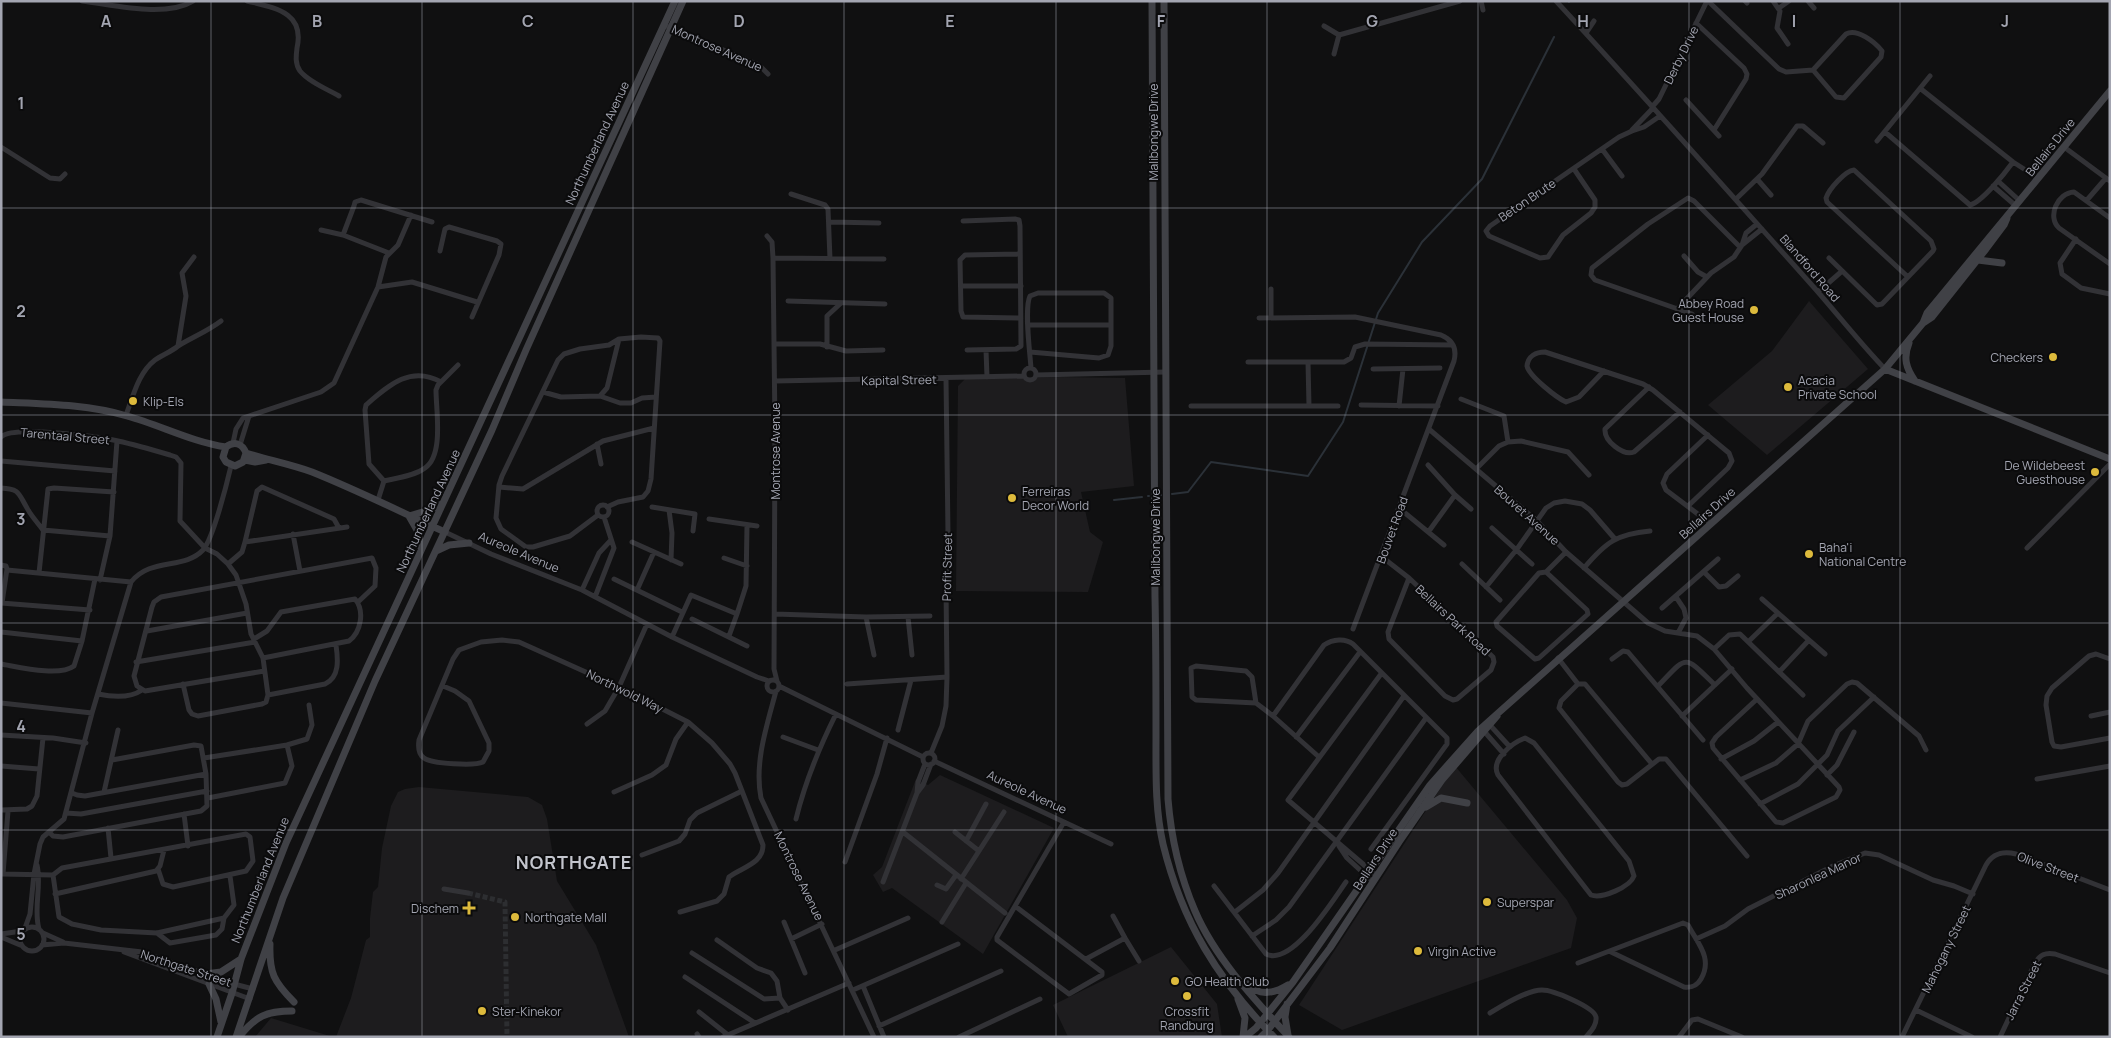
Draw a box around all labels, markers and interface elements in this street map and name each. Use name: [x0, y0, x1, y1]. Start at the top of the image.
text: A: [101, 10, 112, 32]
text: B: [312, 10, 322, 32]
text: C: [522, 10, 534, 32]
text: D: [733, 10, 745, 32]
text: E: [945, 10, 955, 32]
text: F: [1157, 10, 1166, 32]
text: G: [1366, 10, 1378, 32]
text: H: [1577, 10, 1589, 32]
text: I: [1792, 10, 1796, 32]
text: J: [2001, 10, 2009, 32]
street label: Montrose Avenue: [669, 20, 765, 76]
street label: Derby Drive: [1660, 23, 1702, 87]
street label: Northumberland Avenue: [561, 78, 633, 208]
street label: Malibongwe Drive: [1145, 83, 1162, 181]
text: 1: [17, 92, 25, 114]
street label: Bellairs Drive: [2021, 114, 2079, 180]
street label: Beton Brute: [1495, 175, 1559, 225]
street label: Blandford Road: [1776, 231, 1844, 305]
place label: Abbey Road Guest House: [1672, 295, 1744, 326]
text: 2: [16, 300, 26, 322]
marker: Abbey Road Guest House: [1748, 304, 1760, 316]
place label: Checkers: [1990, 349, 2043, 366]
marker: Checkers: [2047, 351, 2059, 363]
street label: Kapital Street: [861, 371, 937, 389]
place label: Acacia Private School: [1798, 372, 1877, 403]
marker: Acacia Private School: [1782, 381, 1794, 393]
place label: Klip-Els: [143, 393, 184, 410]
marker: Klip-Els: [127, 395, 139, 407]
street label: Montrose Avenue: [767, 402, 784, 500]
street label: Tarentaal Street: [20, 424, 111, 448]
street label: Northumberland Avenue: [392, 446, 464, 576]
place label: De Wildebeest Guesthouse: [2005, 457, 2085, 488]
marker: De Wildebeest Guesthouse: [2089, 466, 2101, 478]
street label: Bouvet Avenue: [1491, 481, 1563, 549]
place label: Ferreiras Decor World: [1022, 483, 1089, 514]
street label: Bellairs Drive: [1675, 483, 1739, 543]
street label: Malibongwe Drive: [1147, 488, 1164, 586]
marker: Ferreiras Decor World: [1006, 492, 1018, 504]
street label: Bouvet Road: [1372, 494, 1412, 566]
text: 3: [16, 508, 26, 530]
street label: Aureole Avenue: [476, 527, 562, 577]
street label: Profit Street: [938, 533, 956, 601]
place label: Baha'i National Centre: [1819, 539, 1906, 570]
marker: Baha'i National Centre: [1803, 548, 1815, 560]
street label: Bellairs Park Road: [1412, 581, 1494, 659]
street label: Northwold Way: [584, 665, 667, 717]
text: 4: [16, 715, 26, 737]
street label: Aureole Avenue: [984, 766, 1070, 818]
street label: Northumberland Avenue: [227, 814, 293, 946]
street label: Bellairs Drive: [1349, 825, 1401, 893]
street label: Montrose Avenue: [770, 829, 828, 923]
street label: Olive Street: [2015, 847, 2081, 887]
street label: Sharonlea Manor: [1772, 848, 1865, 903]
district label: NORTHGATE: [516, 850, 632, 874]
place label: Superspar: [1497, 894, 1555, 911]
marker: Superspar: [1481, 896, 1493, 908]
place label: Dischem: [411, 900, 459, 917]
marker: Dischem: [463, 902, 475, 914]
street label: Mahogany Street: [1917, 902, 1975, 996]
place label: Northgate Mall: [525, 909, 607, 926]
marker: Northgate Mall: [509, 911, 521, 923]
text: 5: [16, 923, 26, 945]
place label: Virgin Active: [1428, 943, 1496, 960]
street label: Northgate Street: [138, 945, 234, 991]
marker: Virgin Active: [1412, 945, 1424, 957]
street label: Jarra Street: [2001, 957, 2045, 1023]
place label: GO Health Club: [1185, 973, 1269, 990]
marker: GO Health Club: [1169, 975, 1181, 987]
marker: Crossfit Randburg: [1181, 990, 1193, 1002]
place label: Ster-Kinekor: [492, 1003, 562, 1020]
place label: Crossfit Randburg: [1160, 1003, 1214, 1034]
marker: Ster-Kinekor: [476, 1005, 488, 1017]

